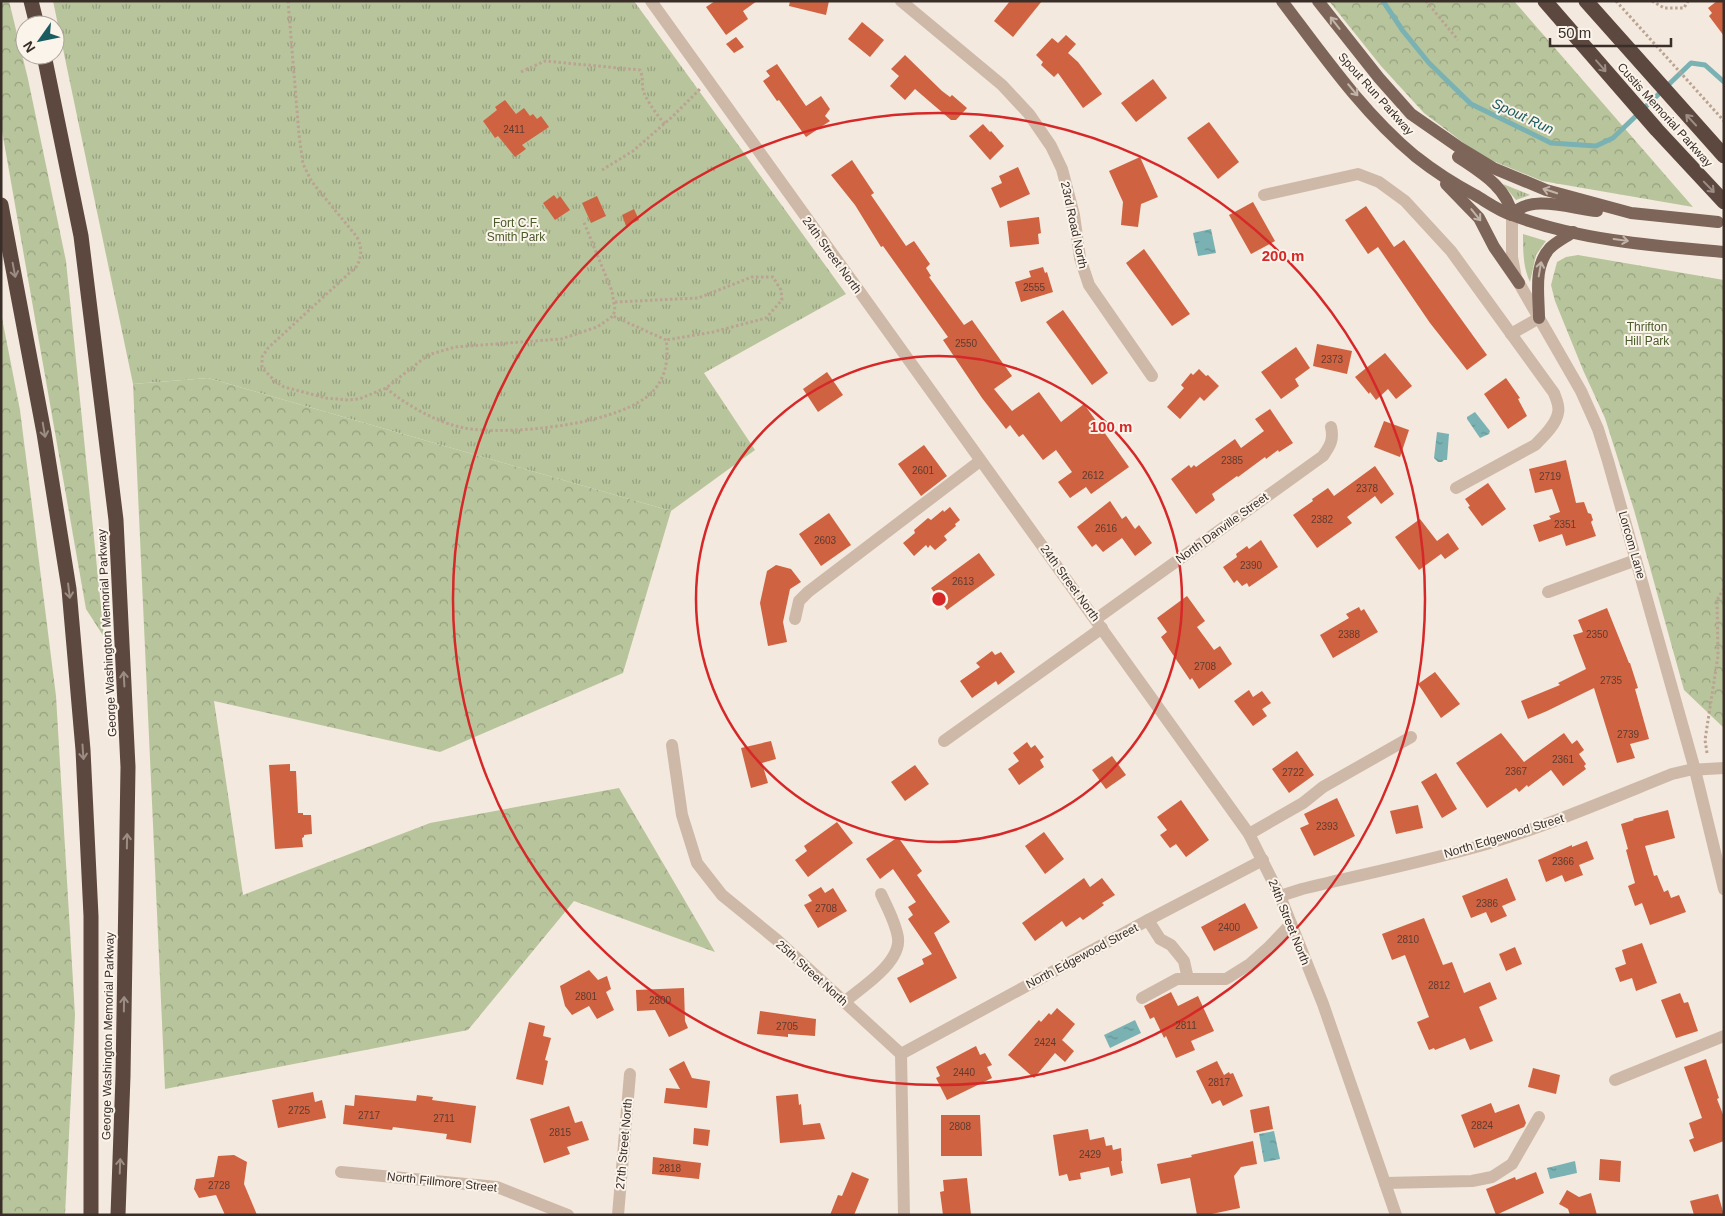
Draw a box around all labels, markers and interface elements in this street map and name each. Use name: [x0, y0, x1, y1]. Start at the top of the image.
north arrow: [15, 15, 65, 65]
scale bar: [1550, 15, 1671, 47]
one-way arrow: [1330, 17, 1341, 30]
text: 50 m: [1558, 24, 1591, 41]
text: N: [20, 38, 39, 56]
street label: Spout Run Parkway: [1335, 50, 1417, 138]
one-way arrow: [1595, 59, 1607, 72]
street label: Custis Memorial Parkway: [1615, 60, 1715, 170]
one-way arrow: [1347, 84, 1358, 97]
water label: Spout Run: [1490, 95, 1557, 137]
one-way arrow: [1685, 113, 1697, 126]
house number: 2411: [503, 124, 525, 135]
street label: 23rd Road North: [1058, 180, 1090, 270]
one-way arrow: [1703, 180, 1715, 193]
one-way arrow: [1542, 186, 1558, 196]
one-way arrow: [1471, 209, 1482, 222]
street label: 24th Street North: [799, 214, 865, 296]
park label: Fort C.F. Smith Park: [487, 216, 546, 244]
one-way arrow: [1613, 235, 1629, 245]
text: 200 m: [1262, 247, 1304, 264]
one-way arrow: [9, 262, 19, 278]
one-way arrow: [1536, 262, 1546, 278]
house number: 2555: [1023, 282, 1046, 293]
park label: Thrifton Hill Park: [1625, 320, 1670, 348]
house number: 2550: [955, 338, 978, 349]
house number: 2373: [1321, 354, 1344, 365]
text: 100 m: [1090, 418, 1132, 435]
one-way arrow: [39, 422, 49, 438]
house number: 2385: [1221, 455, 1244, 466]
house number: 2601: [912, 465, 935, 476]
house number: 2612: [1082, 470, 1105, 481]
house number: 2719: [1539, 471, 1562, 482]
house number: 2378: [1356, 483, 1379, 494]
street label: North Danville Street: [1173, 489, 1271, 566]
street label: Lorcom Lane: [1616, 509, 1648, 581]
house number: 2382: [1311, 514, 1334, 525]
house number: 2351: [1554, 519, 1577, 530]
house number: 2616: [1095, 523, 1118, 534]
street label: George Washington Memorial Parkway: [95, 529, 119, 737]
house number: 2603: [814, 535, 837, 546]
street label: 24th Street North: [1037, 542, 1103, 624]
house number: 2390: [1240, 560, 1263, 571]
house number: 2613: [952, 576, 975, 587]
one-way arrow: [64, 582, 74, 598]
centre of rings: [930, 590, 948, 608]
house number: 2388: [1338, 629, 1361, 640]
house number: 2350: [1586, 629, 1609, 640]
house number: 2708: [1194, 661, 1217, 672]
one-way arrow: [119, 671, 128, 687]
house number: 2735: [1600, 675, 1623, 686]
house number: 2739: [1617, 729, 1640, 740]
one-way arrow: [79, 744, 88, 760]
house number: 2361: [1552, 754, 1575, 765]
house number: 2367: [1505, 766, 1528, 777]
house number: 2722: [1282, 767, 1305, 778]
street label: North Edgewood Street: [1442, 811, 1566, 861]
house number: 2393: [1316, 821, 1339, 832]
one-way arrow: [122, 833, 132, 850]
house number: 2366: [1552, 856, 1575, 867]
street label: 24th Street North: [1265, 877, 1313, 967]
house number: 2386: [1476, 898, 1499, 909]
house number: 2708: [815, 903, 838, 914]
street label: North Edgewood Street: [1024, 920, 1141, 991]
house number: 2400: [1218, 922, 1241, 933]
street label: George Washington Memorial Parkway: [99, 932, 117, 1140]
house number: 2810: [1397, 934, 1420, 945]
street label: 25th Street North: [773, 937, 851, 1009]
house number: 2812: [1428, 980, 1451, 991]
house number: 2801: [575, 991, 598, 1002]
house number: 2800: [649, 995, 672, 1006]
one-way arrow: [119, 996, 129, 1012]
house number: 2811: [1175, 1020, 1197, 1031]
house number: 2705: [776, 1021, 799, 1032]
house number: 2424: [1034, 1037, 1057, 1048]
house number: 2440: [953, 1067, 976, 1078]
house number: 2817: [1208, 1077, 1231, 1088]
street label: 27th Street North: [613, 1098, 635, 1190]
house number: 2725: [288, 1105, 311, 1116]
house number: 2717: [358, 1110, 381, 1121]
house number: 2711: [433, 1113, 455, 1124]
house number: 2824: [1471, 1120, 1494, 1131]
house number: 2808: [949, 1121, 972, 1132]
house number: 2815: [549, 1127, 572, 1138]
house number: 2429: [1079, 1149, 1102, 1160]
one-way arrow: [115, 1158, 124, 1174]
house number: 2818: [659, 1163, 682, 1174]
street label: North Fillmore Street: [386, 1169, 498, 1195]
house number: 2728: [208, 1180, 231, 1191]

